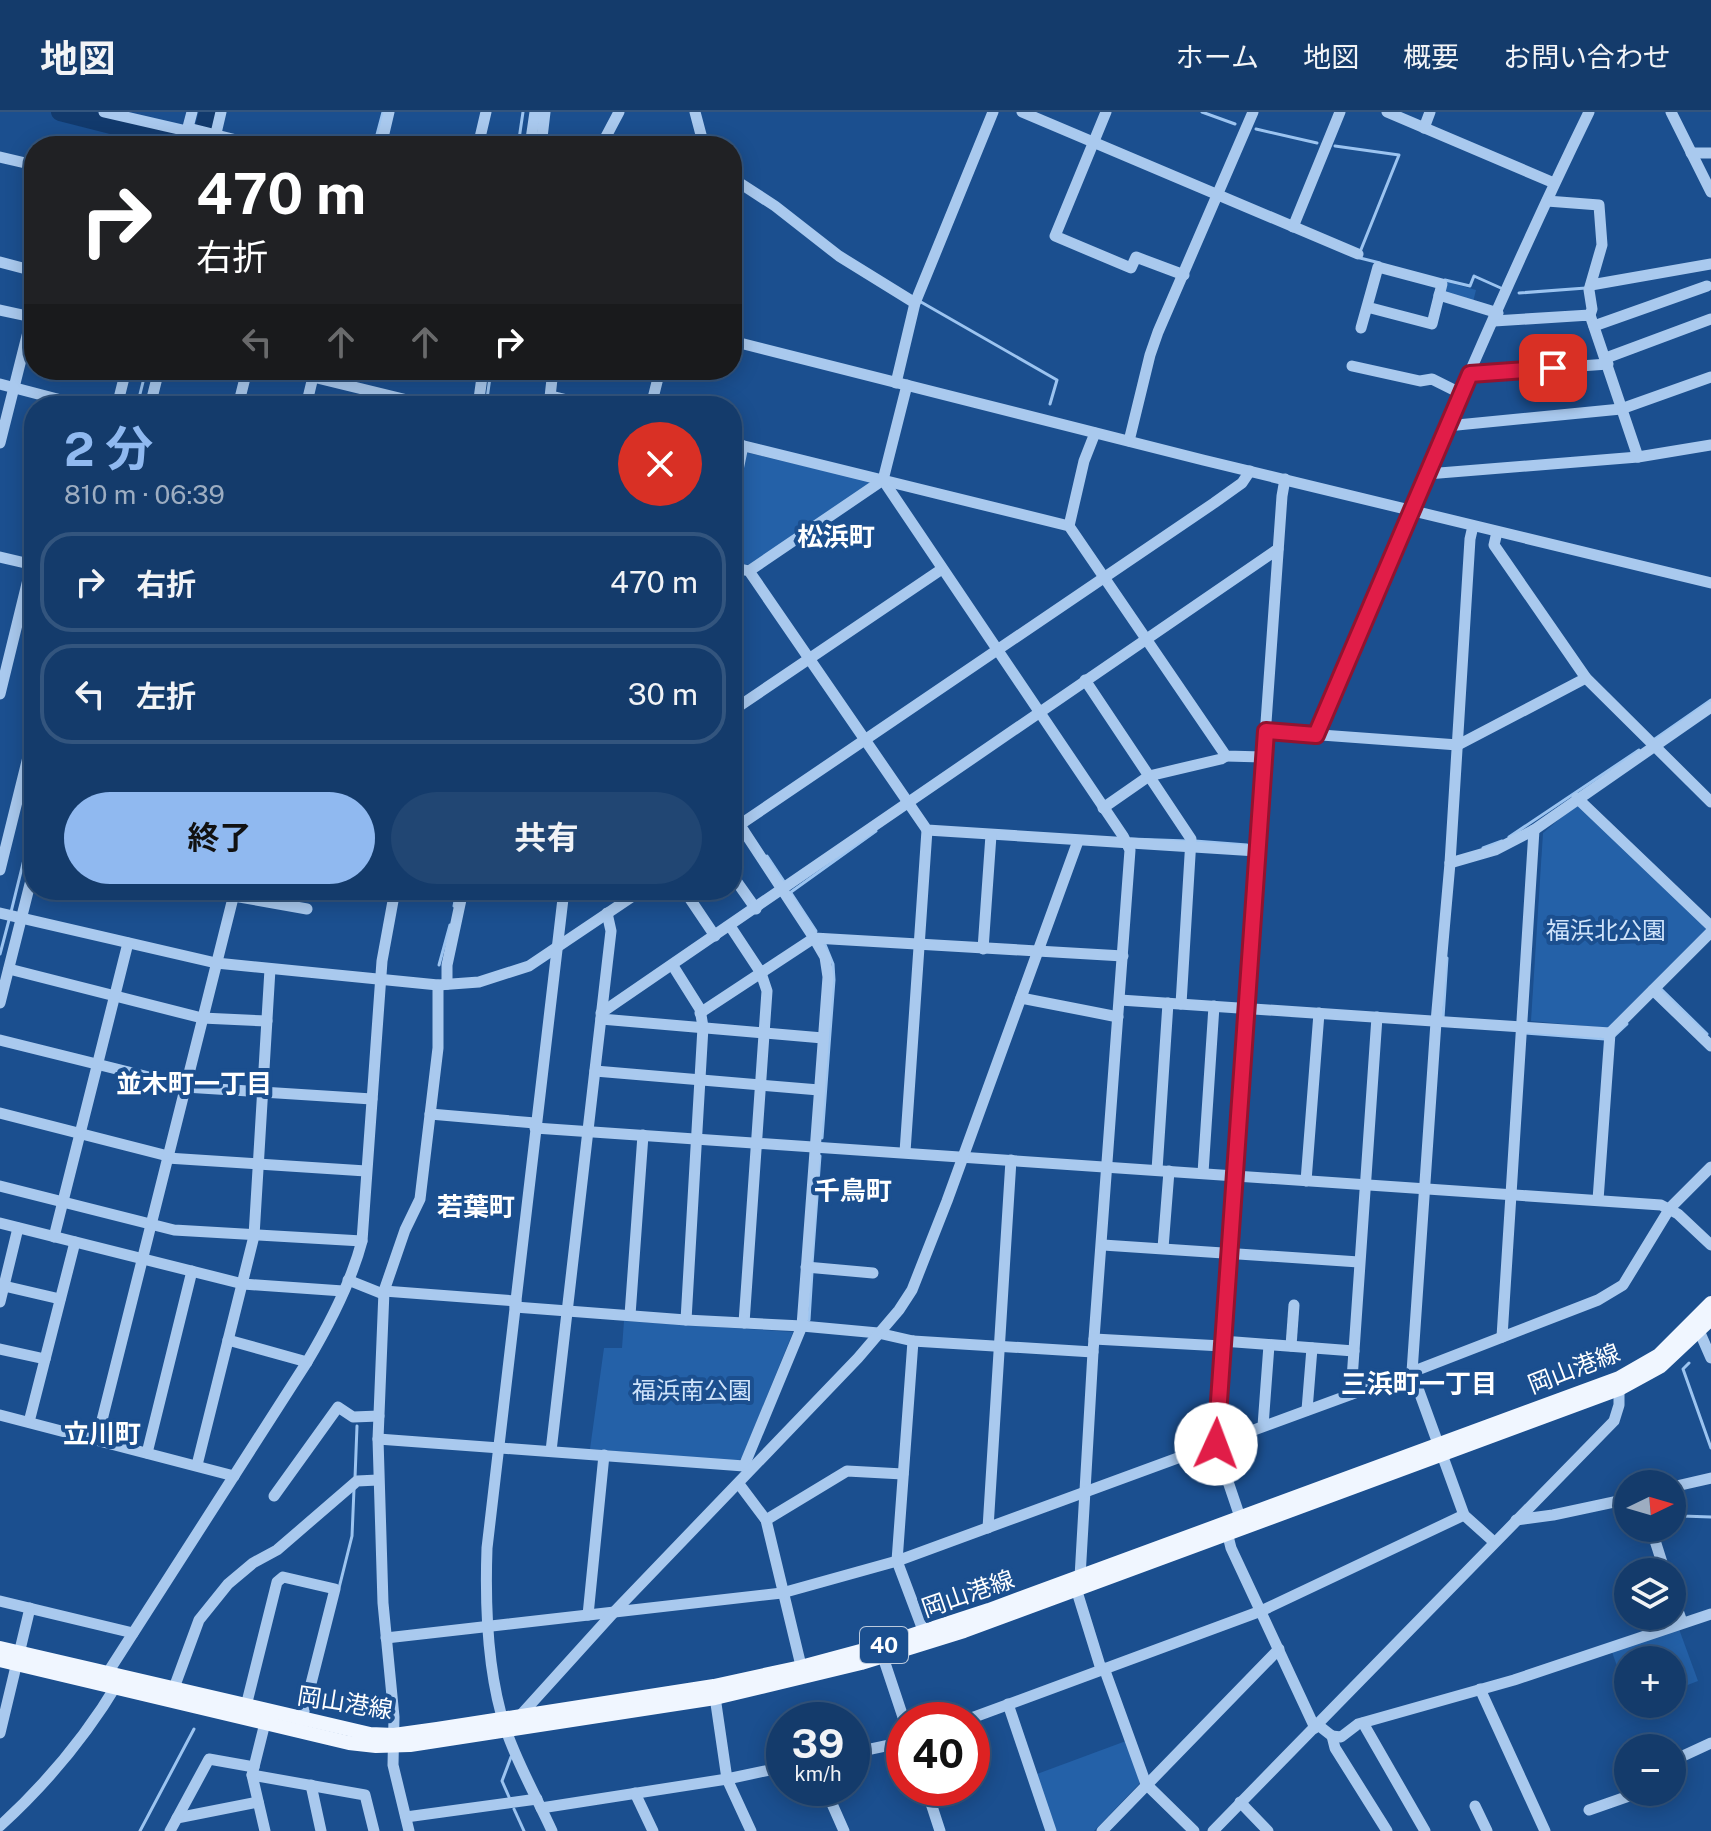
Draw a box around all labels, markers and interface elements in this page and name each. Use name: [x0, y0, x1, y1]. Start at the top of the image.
text: 地図: [40, 36, 116, 81]
text: ホーム: [1176, 40, 1259, 73]
text: 地図: [1303, 40, 1359, 73]
text: 概要: [1403, 40, 1459, 73]
text: お問い合わせ: [1503, 40, 1671, 73]
text: 470 m: [196, 161, 366, 227]
icon: right: [64, 168, 168, 272]
text: 右折: [196, 236, 268, 278]
icon: left: [235, 320, 279, 364]
icon: ahead: [319, 320, 363, 364]
icon: ahead: [403, 320, 447, 364]
icon: right: [487, 320, 531, 364]
pin: [1519, 334, 1587, 402]
icon: arrive: [1531, 346, 1575, 390]
text: 2 分: [64, 420, 153, 477]
button: close: [618, 422, 702, 506]
text: 810 m · 06:39: [64, 479, 225, 510]
district label: 松浜町: [797, 521, 875, 552]
icon: right: [68, 560, 112, 604]
text: 470 m: [610, 564, 698, 600]
text: 右折: [136, 566, 196, 602]
icon: left: [68, 672, 112, 716]
text: 30 m: [628, 676, 698, 712]
text: 左折: [136, 678, 196, 714]
button: 終了: [64, 792, 375, 884]
button: 共有: [391, 792, 702, 884]
park label: 福浜北公園: [1546, 916, 1666, 944]
district label: 並木町一丁目: [116, 1068, 272, 1099]
district label: 千鳥町: [814, 1175, 892, 1206]
district label: 若葉町: [437, 1191, 515, 1222]
street label: 岡山港線: [1524, 1338, 1623, 1398]
district label: 三浜町一丁目: [1341, 1368, 1497, 1399]
park label: 福浜南公園: [632, 1376, 752, 1404]
position arrow: [1174, 1402, 1258, 1486]
district label: 立川町: [63, 1418, 141, 1449]
north arrow: [1614, 1470, 1686, 1542]
map controls: [1614, 1470, 1686, 1806]
button: layers: [1614, 1558, 1686, 1630]
street label: 岡山港線: [918, 1564, 1018, 1622]
road number: 40: [860, 1627, 908, 1663]
button: +: [1614, 1646, 1686, 1718]
street label: 岡山港線: [296, 1681, 395, 1723]
speed limit sign: 40: [886, 1702, 990, 1806]
text: 39: [792, 1720, 844, 1767]
button: −: [1614, 1734, 1686, 1806]
text: km/h: [794, 1762, 842, 1786]

